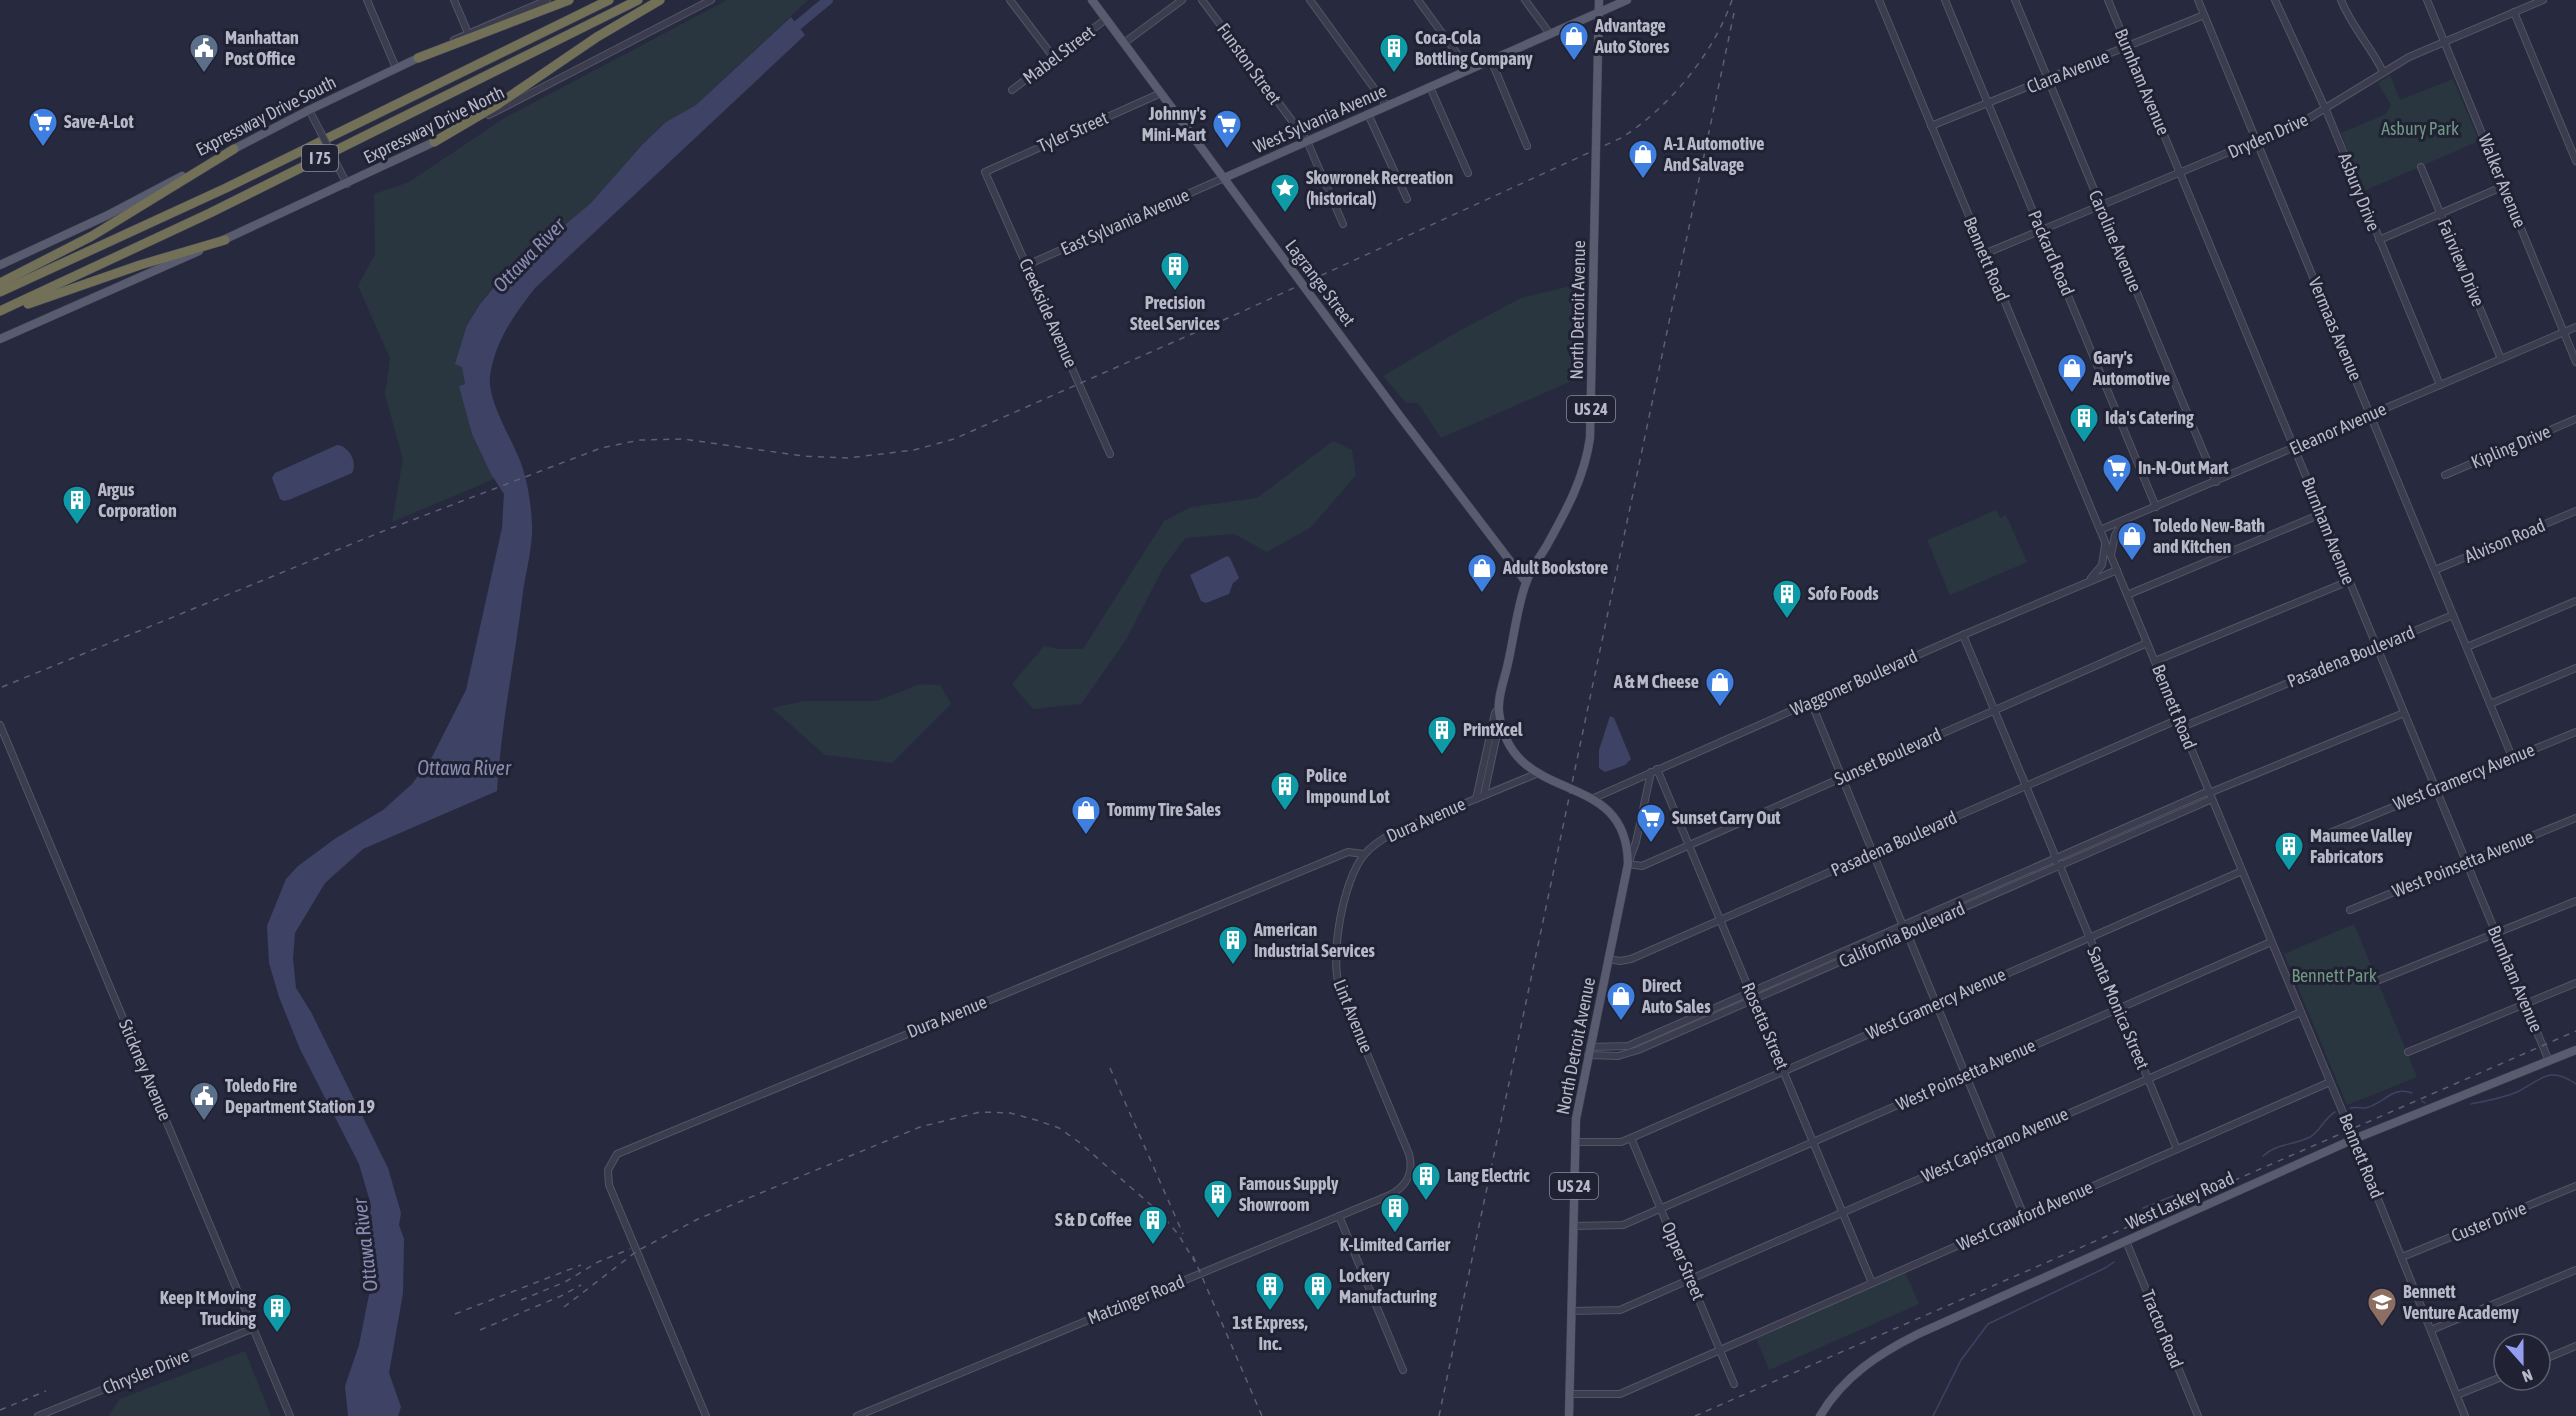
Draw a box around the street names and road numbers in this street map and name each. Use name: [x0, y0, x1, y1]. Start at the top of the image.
street label: Funston Street: [1213, 19, 1286, 108]
street label: Mabel Street: [1019, 21, 1099, 88]
street label: Burnham Avenue: [2111, 25, 2174, 138]
street label: Clara Avenue: [2024, 46, 2112, 98]
street label: Expressway Drive South: [192, 71, 339, 160]
street label: West Sylvania Avenue: [1250, 80, 1389, 157]
street label: Expressway Drive North: [360, 81, 508, 168]
street label: Tyler Street: [1034, 107, 1111, 156]
street label: Dryden Drive: [2224, 109, 2311, 163]
street label: Walker Avenue: [2474, 131, 2531, 231]
road number: I 75: [302, 145, 338, 171]
street label: Asbury Drive: [2334, 150, 2385, 234]
street label: East Sylvania Avenue: [1057, 184, 1192, 259]
street label: Caroline Avenue: [2085, 187, 2146, 295]
street label: Packard Road: [2024, 207, 2079, 299]
street label: Bennett Road: [1959, 213, 2014, 304]
street label: Fairview Drive: [2434, 216, 2489, 309]
street label: Lagrange Street: [1281, 235, 1360, 330]
street label: North Detroit Avenue: [1566, 240, 1589, 380]
street label: Creekside Avenue: [1015, 255, 1082, 371]
street label: Vermaas Avenue: [2304, 274, 2367, 384]
road number: US 24: [1567, 396, 1615, 422]
street label: Eleanor Avenue: [2286, 398, 2389, 459]
street label: Kipling Drive: [2468, 420, 2554, 473]
street label: Burnham Avenue: [2297, 474, 2359, 587]
street label: Alvison Road: [2461, 514, 2548, 567]
street label: Pasadena Boulevard: [2284, 621, 2418, 692]
street label: Waggoner Boulevard: [1787, 645, 1920, 720]
street label: Bennett Road: [2148, 661, 2201, 752]
street label: Sunset Boulevard: [1831, 724, 1945, 790]
street label: West Gramercy Avenue: [2390, 739, 2537, 814]
street label: Dura Avenue: [1383, 793, 1469, 846]
street label: Pasadena Boulevard: [1828, 806, 1960, 881]
street label: West Poinsetta Avenue: [2389, 826, 2536, 901]
street label: California Boulevard: [1836, 897, 1968, 972]
street label: Burnham Avenue: [2484, 922, 2547, 1035]
street label: Santa Monica Street: [2083, 943, 2154, 1072]
street label: West Gramercy Avenue: [1863, 963, 2009, 1044]
street label: North Detroit Avenue: [1552, 975, 1599, 1116]
street label: Lint Avenue: [1329, 976, 1378, 1056]
street label: Rosetta Street: [1738, 979, 1793, 1073]
street label: Dura Avenue: [904, 991, 990, 1042]
street label: Stickney Avenue: [115, 1016, 176, 1124]
street label: West Poinsetta Avenue: [1893, 1034, 2039, 1115]
street label: West Capistrano Avenue: [1918, 1103, 2071, 1186]
street label: Bennett Road: [2335, 1110, 2388, 1201]
street label: West Laskey Road: [2122, 1167, 2237, 1234]
road number: US 24: [1550, 1173, 1598, 1199]
street label: West Crawford Avenue: [1954, 1176, 2096, 1255]
street label: Custer Drive: [2448, 1197, 2529, 1246]
street label: Opper Street: [1658, 1218, 1709, 1303]
street label: Matzinger Road: [1084, 1271, 1187, 1328]
street label: Tractor Road: [2137, 1287, 2188, 1371]
street label: Chrysler Drive: [100, 1345, 192, 1398]

